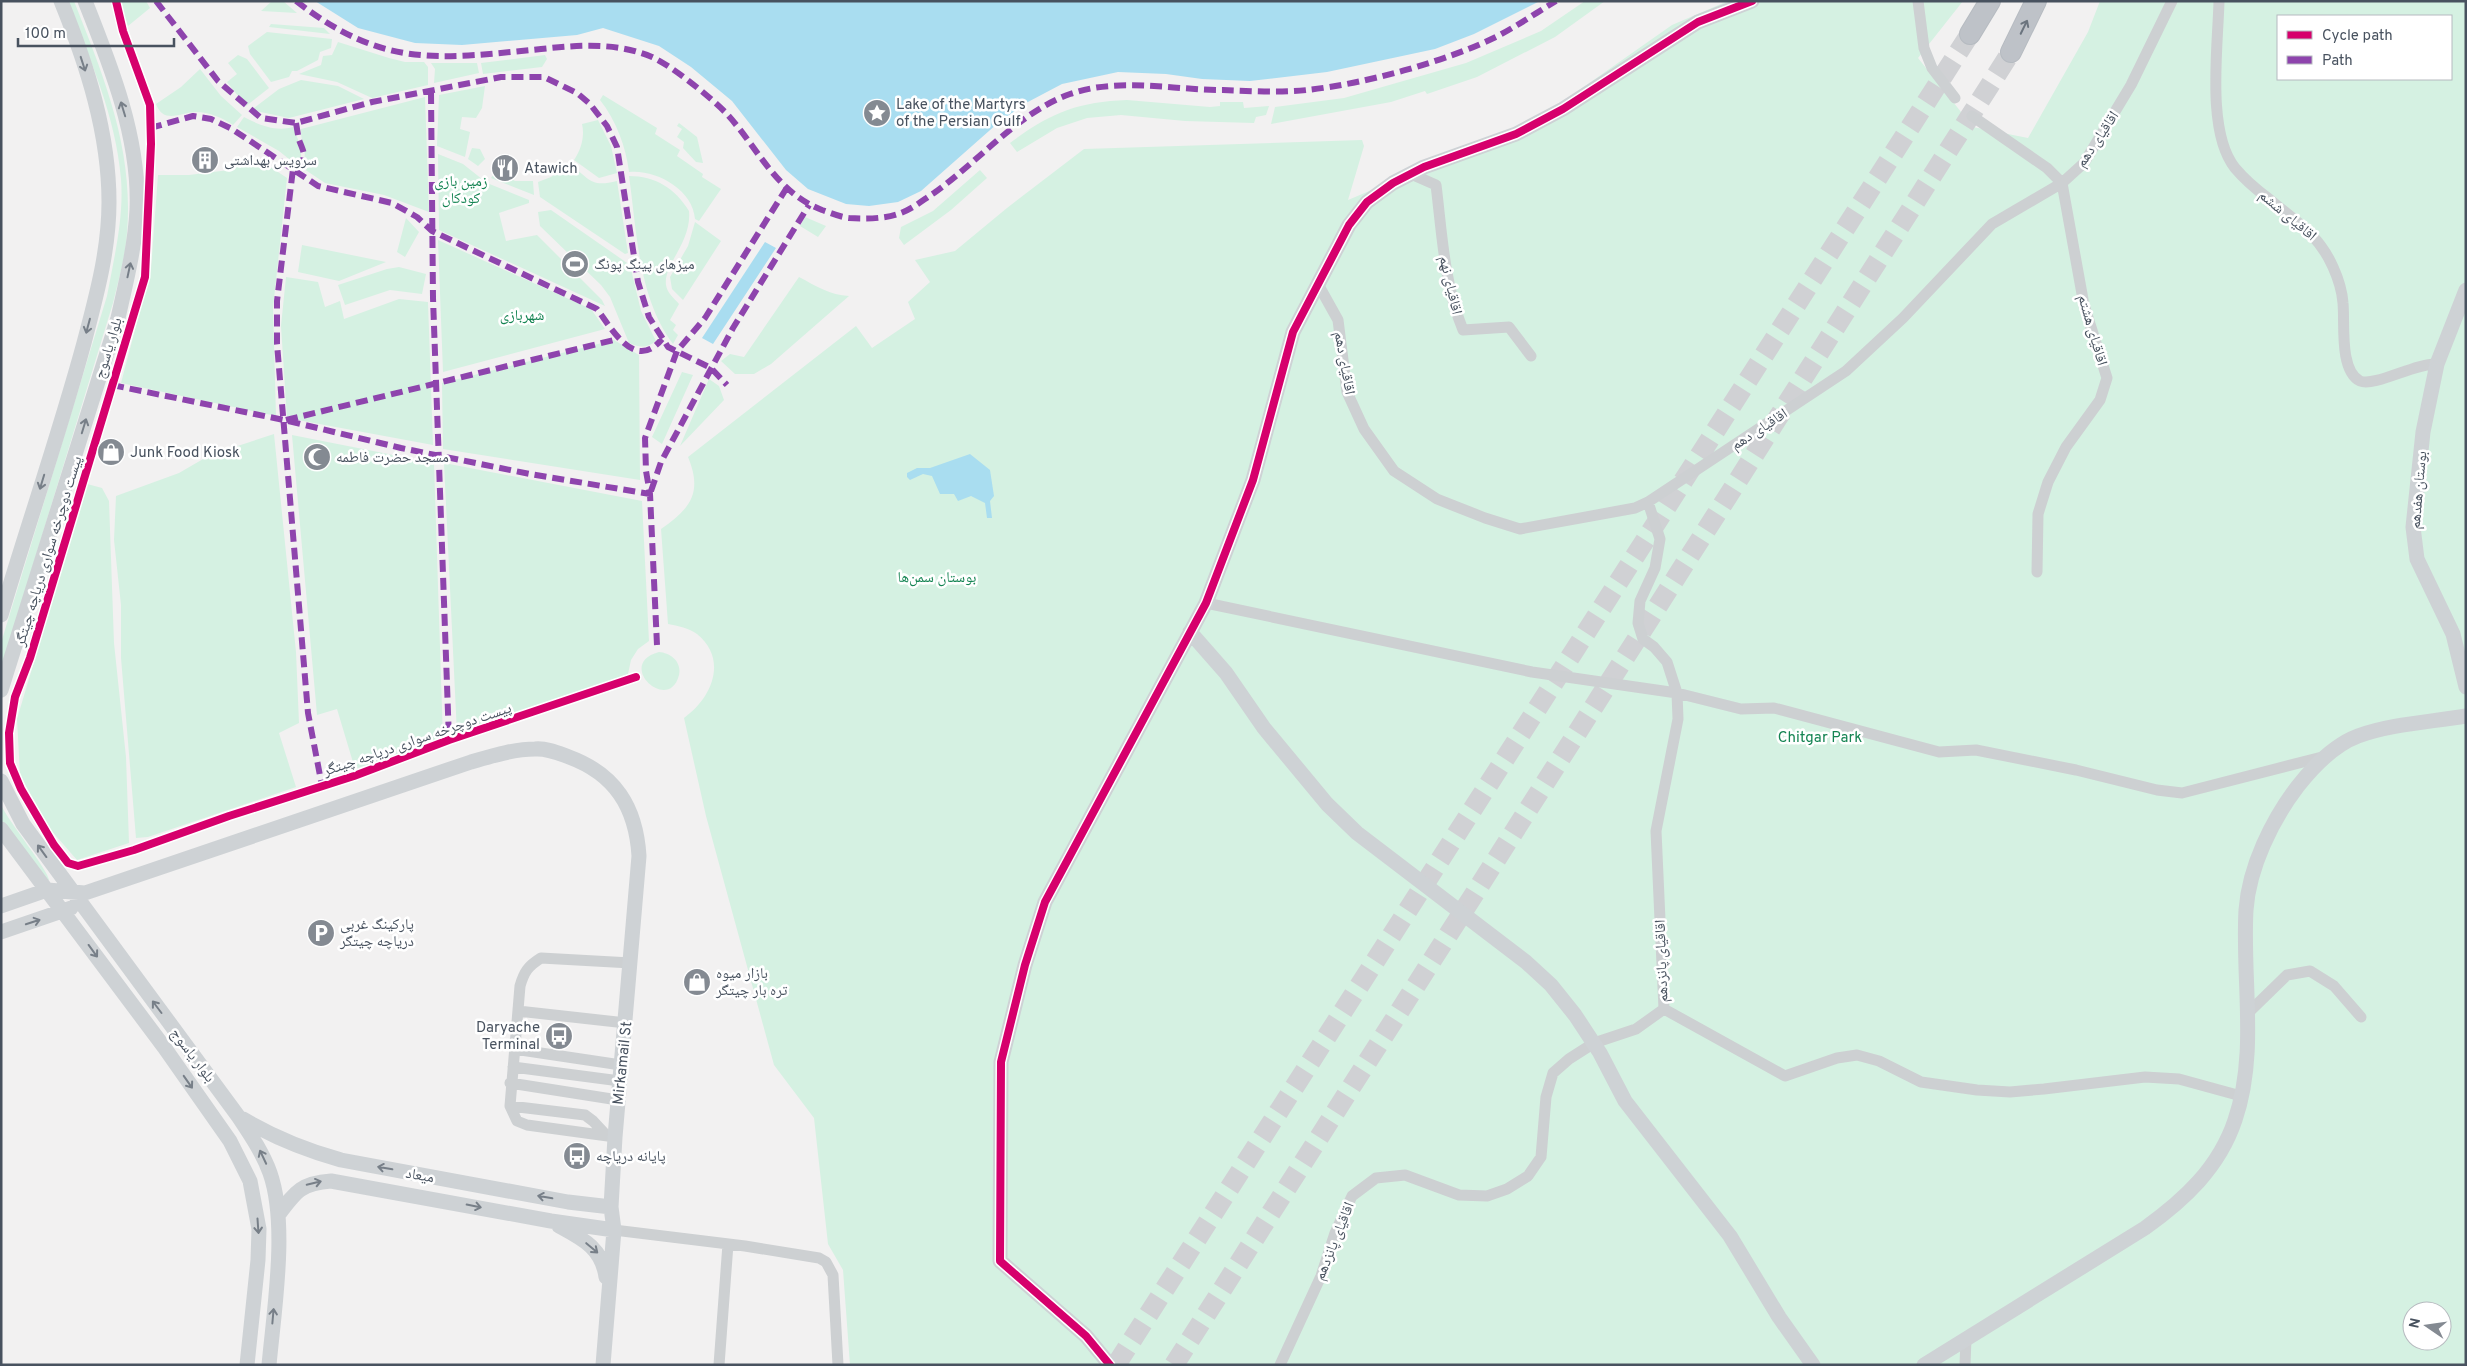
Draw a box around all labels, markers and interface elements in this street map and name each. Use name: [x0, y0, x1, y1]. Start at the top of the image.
scale bar: [18, 15, 174, 47]
legend: [2277, 15, 2452, 80]
one-way arrow: [2019, 19, 2029, 34]
text: 100 m: [25, 25, 66, 44]
text: Cycle path: [2322, 27, 2393, 46]
text: Path: [2322, 52, 2353, 71]
one-way arrow: [79, 55, 88, 71]
place label: Lake of the Martyrs of the Persian Gulf: [896, 96, 1026, 132]
place icon: Lake of the Martyrs of the Persian Gulf: [862, 98, 892, 128]
one-way arrow: [118, 102, 128, 118]
street label: اقاقیای دهم: [2073, 108, 2124, 172]
building icon: سرویس بهداشتی: [190, 145, 220, 175]
place label: سرویس بهداشتی: [224, 152, 317, 171]
restaurant icon: Atawich: [490, 153, 520, 183]
place label: Atawich: [524, 160, 578, 179]
park label: زمین بازی کودکان: [434, 173, 488, 209]
street label: اقاقیای ششم: [2254, 186, 2320, 246]
sports icon: میزهای پینگ پونگ: [560, 249, 590, 279]
street label: اقاقیای نهم: [1434, 254, 1466, 317]
place label: میزهای پینگ پونگ: [594, 256, 695, 275]
one-way arrow: [125, 262, 134, 278]
street label: اقاقیای هشتم: [2072, 293, 2111, 368]
park label: شهربازی: [500, 307, 544, 326]
street label: بلوار یاسوج: [91, 316, 128, 381]
one-way arrow: [83, 317, 92, 333]
street label: اقاقیای دهم: [1329, 330, 1358, 396]
street label: اقاقیای دهم: [1728, 405, 1792, 456]
one-way arrow: [80, 418, 90, 434]
shop icon: Junk Food Kiosk: [96, 437, 126, 467]
mosque icon: مسجد حضرت فاطمه: [302, 442, 332, 472]
place label: Junk Food Kiosk: [130, 444, 240, 463]
place label: مسجد حضرت فاطمه: [336, 449, 449, 468]
street label: بوستان هفدهم: [2407, 450, 2432, 530]
street label: پیست دوچرخه سواری دریاچه چیتگر: [11, 454, 87, 650]
one-way arrow: [37, 473, 47, 489]
park label: بوستان سمن‌ها: [898, 569, 976, 588]
street label: پیست دوچرخه سواری دریاچه چیتگر: [320, 699, 514, 782]
park label: Chitgar Park: [1778, 729, 1862, 748]
one-way arrow: [37, 844, 47, 858]
place label: پارکینگ غربی دریاچه چیتگر: [339, 916, 414, 952]
one-way arrow: [24, 917, 40, 926]
parking icon: پارکینگ غربی دریاچه چیتگر: [306, 918, 336, 948]
street label: اقاقیای پانزدهم: [1652, 919, 1673, 1003]
one-way arrow: [88, 944, 98, 958]
place label: بازار میوه تره بار چیتگر: [715, 965, 788, 1001]
shop icon: بازار میوه تره بار چیتگر: [682, 967, 712, 997]
one-way arrow: [152, 1000, 162, 1014]
place label: Daryache Terminal: [476, 1019, 540, 1055]
bus stop icon: Daryache Terminal: [544, 1021, 574, 1051]
street label: Mirkamail St: [610, 1021, 637, 1106]
street label: بلوار یاسوج: [165, 1025, 218, 1087]
one-way arrow: [183, 1075, 193, 1089]
bus stop icon: پایانه دریاچه: [562, 1141, 592, 1171]
place label: پایانه دریاچه: [596, 1148, 666, 1167]
one-way arrow: [257, 1150, 267, 1165]
one-way arrow: [378, 1163, 394, 1173]
street label: میعاد: [404, 1165, 436, 1188]
one-way arrow: [306, 1178, 322, 1187]
one-way arrow: [537, 1192, 553, 1202]
street label: اقاقیای پانزدهم: [1311, 1200, 1360, 1284]
one-way arrow: [466, 1202, 482, 1212]
one-way arrow: [253, 1218, 262, 1234]
one-way arrow: [585, 1242, 598, 1253]
north arrow: [2402, 1301, 2452, 1351]
one-way arrow: [269, 1308, 278, 1324]
text: N: [2406, 1317, 2425, 1330]

